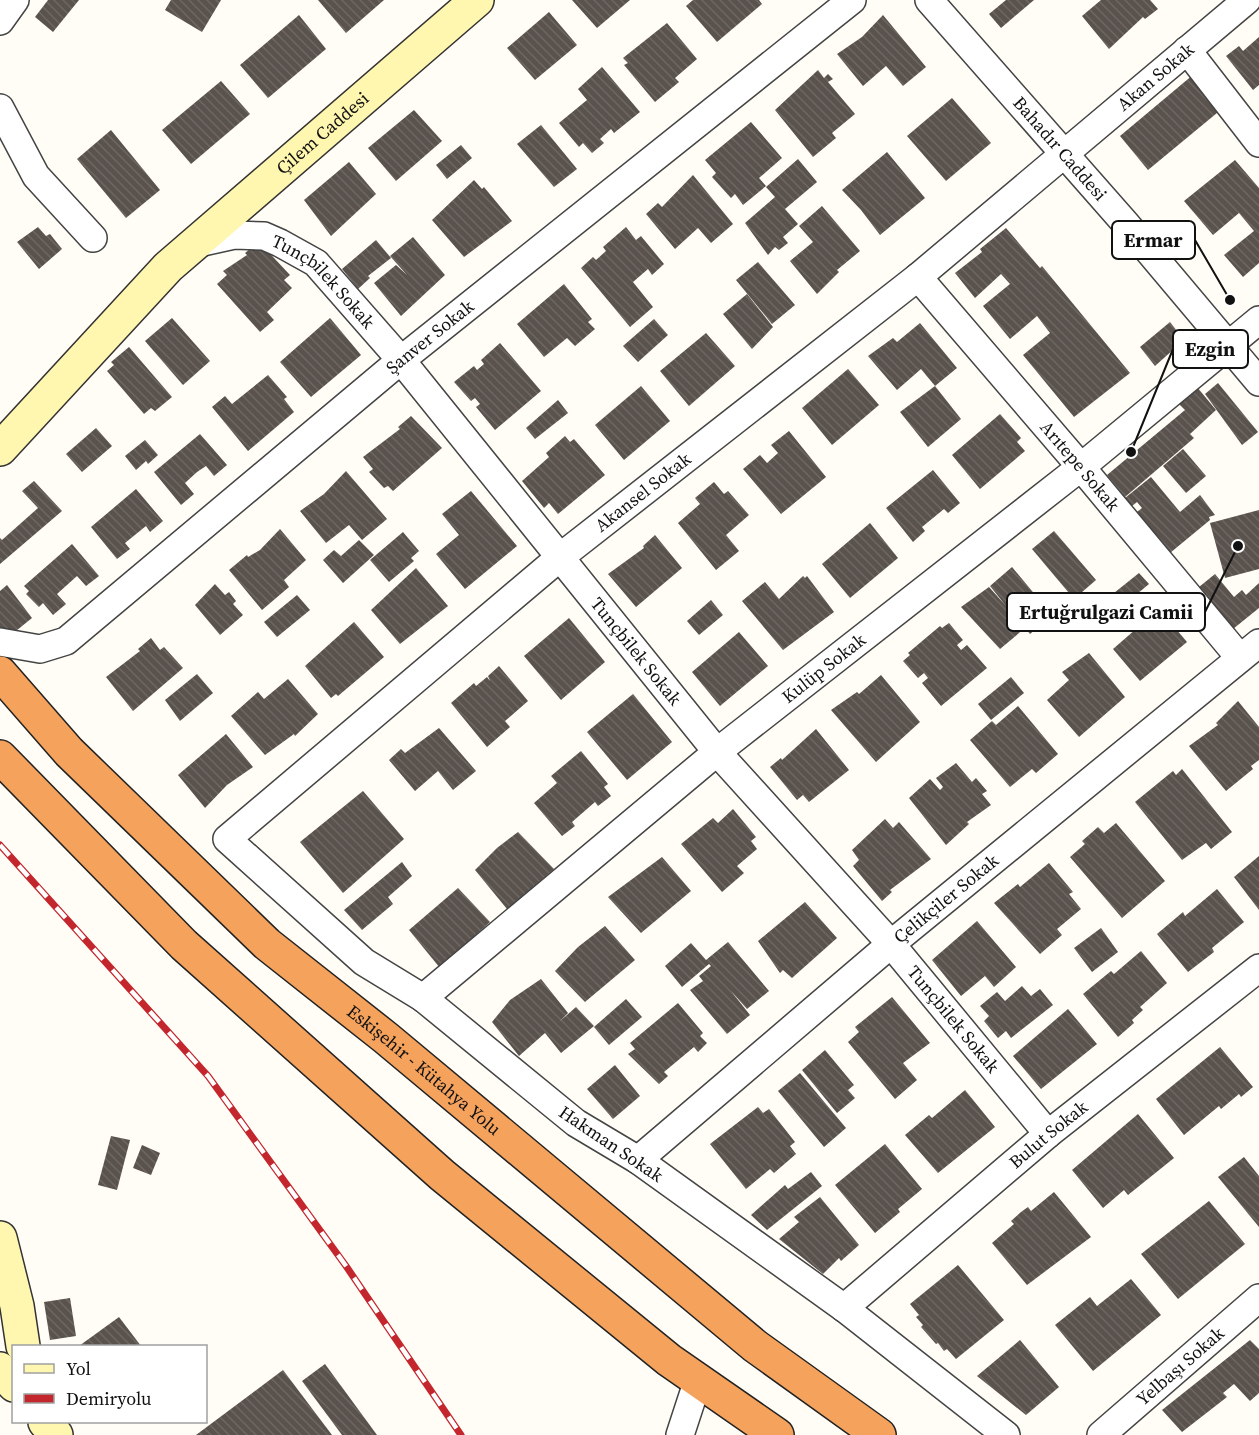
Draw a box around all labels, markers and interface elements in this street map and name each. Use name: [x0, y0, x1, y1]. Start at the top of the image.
street label: Akan Sokak: [1111, 37, 1199, 116]
street label: Çilem Caddesi: [271, 86, 374, 180]
street label: Bahadır Caddesi: [1007, 91, 1113, 206]
callout: Ermar: [1112, 221, 1195, 259]
text: Ermar: [1123, 226, 1183, 254]
street label: Tunçbilek Sokak: [268, 228, 381, 334]
street label: Şanver Sokak: [380, 294, 479, 380]
callout: Ezgin: [1173, 330, 1248, 368]
text: Ezgin: [1185, 335, 1235, 363]
street label: Arıtepe Sokak: [1035, 415, 1126, 517]
street label: Akansel Sokak: [589, 446, 696, 538]
street label: Tunçbilek Sokak: [585, 592, 688, 711]
callout: Ertuğrulgazi Camii: [1007, 593, 1205, 631]
text: Ertuğrulgazi Camii: [1019, 598, 1193, 626]
street label: Kulüp Sokak: [776, 627, 871, 709]
street label: Çelikçiler Sokak: [888, 848, 1004, 949]
street label: Tunçbilek Sokak: [902, 960, 1006, 1078]
street label: Eskişehir - Kütahya Yolu: [342, 999, 506, 1141]
street label: Bulut Sokak: [1003, 1094, 1093, 1174]
street label: Hakman Sokak: [554, 1099, 669, 1188]
street label: Yelbaşı Sokak: [1131, 1321, 1229, 1411]
legend: [12, 1345, 207, 1423]
text: Yol: [66, 1356, 91, 1381]
text: Demiryolu: [66, 1386, 152, 1411]

